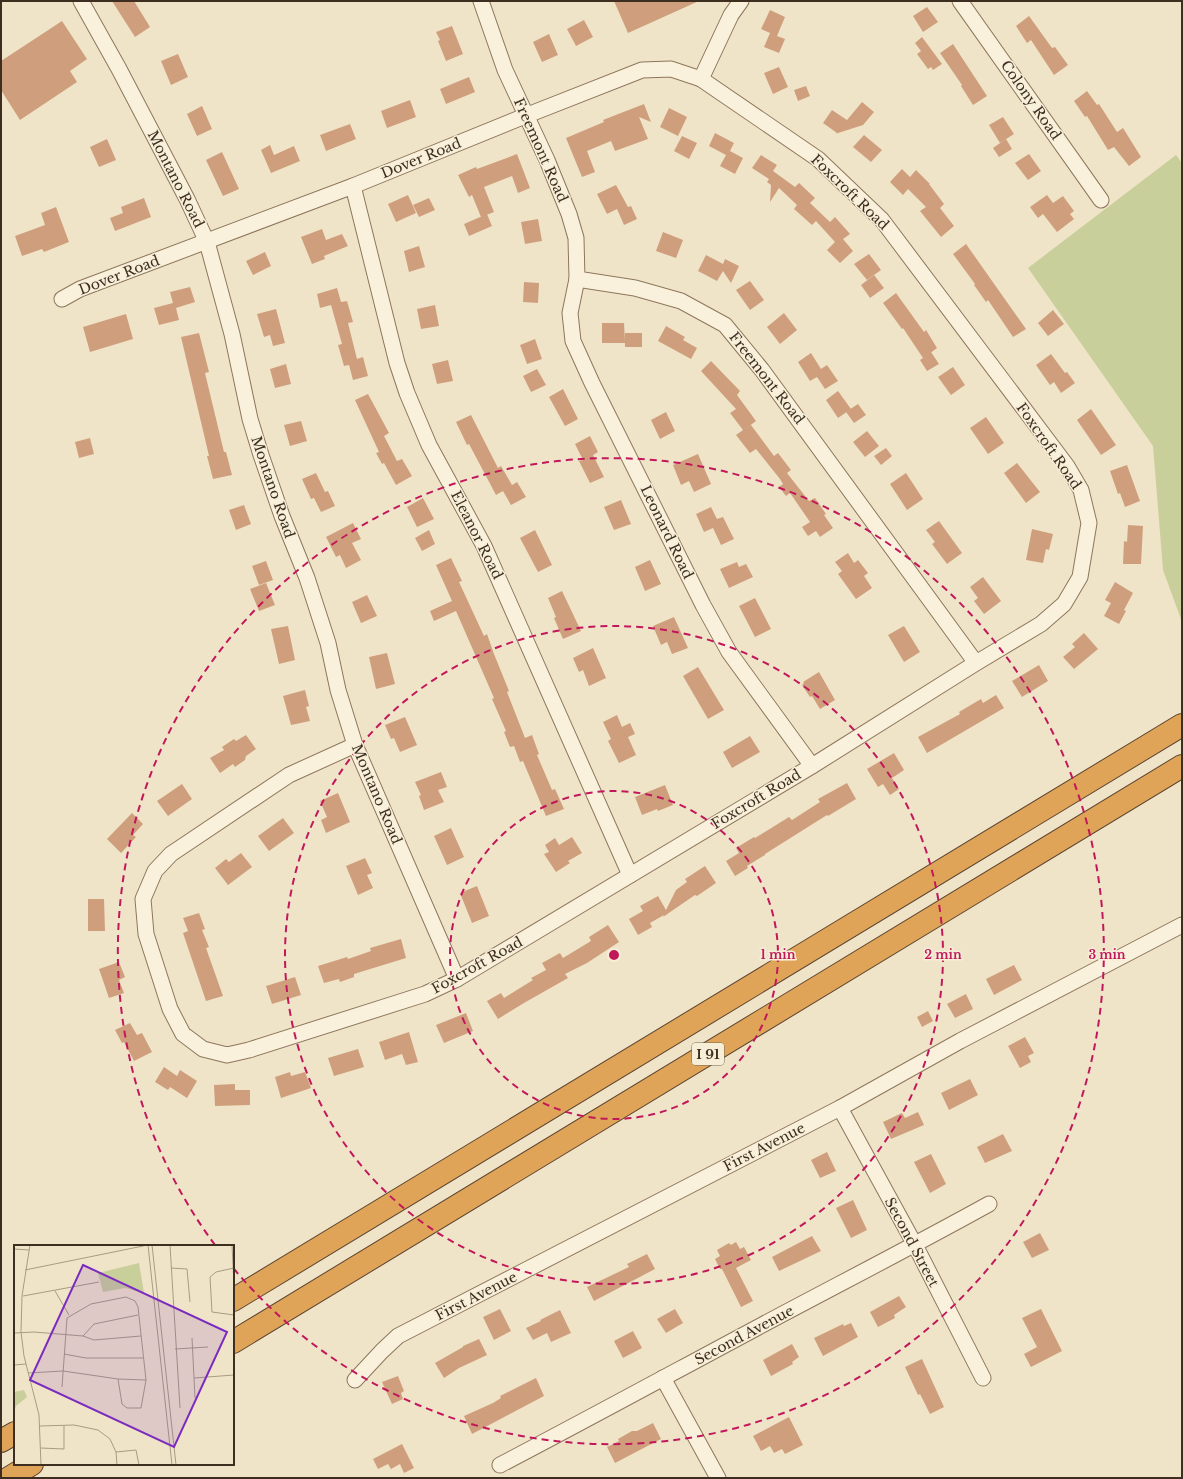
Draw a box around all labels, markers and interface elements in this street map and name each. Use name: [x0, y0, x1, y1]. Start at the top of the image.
street label: Colony Road: [997, 57, 1065, 144]
street label: Freemont Road: [510, 95, 572, 205]
street label: Montano Road: [144, 127, 209, 231]
street label: Dover Road: [378, 134, 464, 182]
street label: Foxcroft Road: [807, 150, 893, 234]
street label: Dover Road: [76, 251, 162, 299]
street label: Freemont Road: [725, 328, 809, 428]
street label: Foxcroft Road: [1013, 399, 1086, 493]
street label: Montano Road: [247, 434, 299, 541]
street label: Leonard Road: [637, 482, 698, 582]
street label: Eleanor Road: [447, 488, 507, 583]
street label: Montano Road: [348, 741, 406, 847]
street label: Foxcroft Road: [708, 765, 805, 833]
street label: Foxcroft Road: [428, 932, 526, 997]
text: 1 min: [761, 947, 796, 962]
text: 2 min: [924, 947, 962, 962]
text: 3 min: [1088, 947, 1126, 962]
centre of rings: [607, 948, 621, 962]
road number: I 91: [692, 1043, 724, 1065]
street label: First Avenue: [720, 1119, 808, 1175]
street label: Second Street: [881, 1194, 943, 1291]
inset map: [14, 1245, 234, 1465]
street label: First Avenue: [432, 1268, 520, 1324]
street label: Second Avenue: [691, 1301, 797, 1369]

